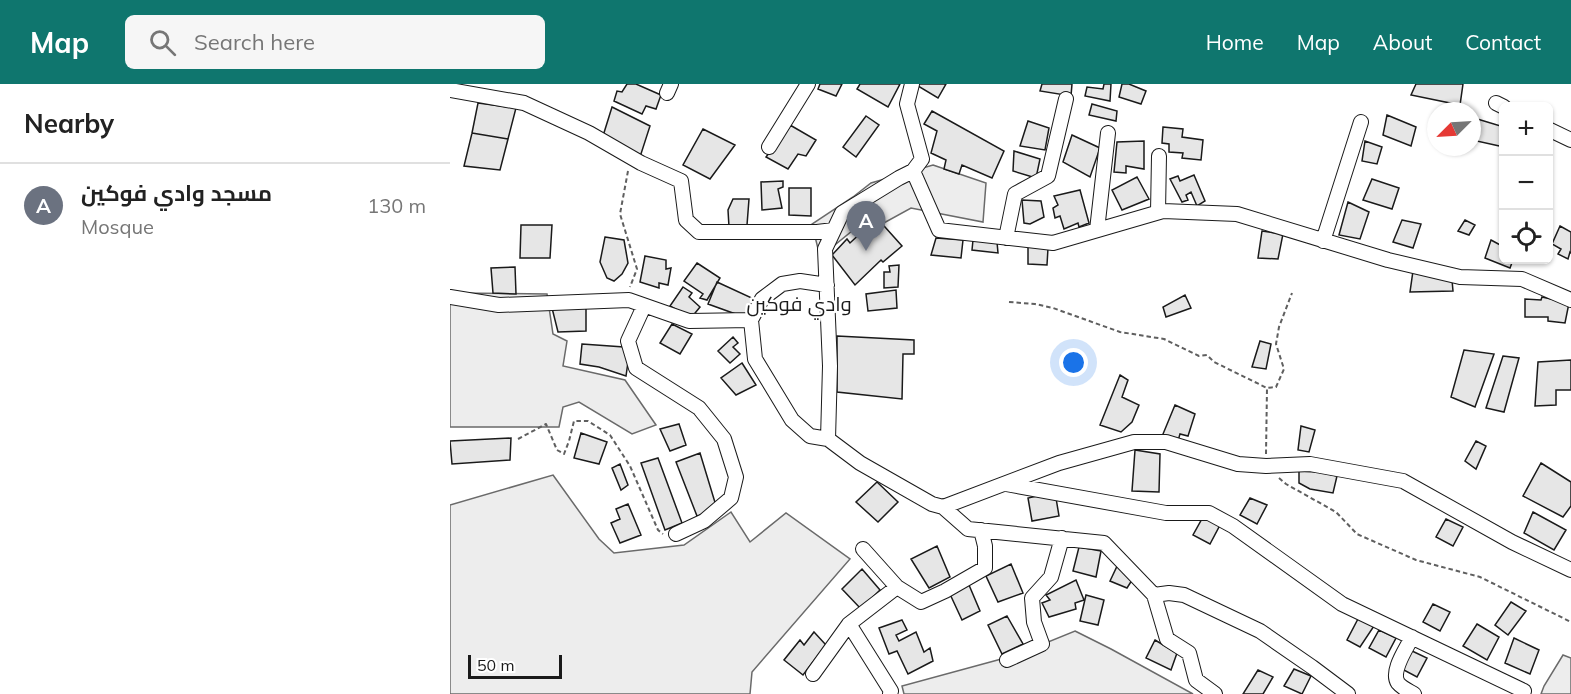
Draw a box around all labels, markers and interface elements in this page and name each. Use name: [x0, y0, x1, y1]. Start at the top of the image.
search box: [125, 15, 545, 69]
text: Map: [30, 25, 89, 60]
icon: search: [146, 26, 179, 59]
text: Search here: [194, 28, 315, 56]
text: Home: [1206, 29, 1264, 55]
text: Map: [1297, 29, 1340, 55]
text: About: [1373, 29, 1432, 55]
text: Contact: [1465, 29, 1541, 55]
north arrow: [1427, 102, 1481, 156]
map controls: [1499, 102, 1553, 264]
button: +: [1499, 102, 1553, 156]
text: Nearby: [24, 107, 114, 140]
button: −: [1499, 156, 1553, 210]
text: مسجد وادي فوكين: [81, 179, 272, 207]
text: A: [36, 193, 51, 218]
text: 130 m: [367, 193, 426, 218]
pin: A: [846, 202, 886, 251]
button: locate: [1499, 210, 1553, 264]
text: Mosque: [81, 214, 154, 239]
district label: وادي فوكين: [746, 291, 852, 320]
your location: [1059, 348, 1088, 377]
scale bar: [468, 652, 562, 680]
text: 50 m: [477, 655, 514, 675]

